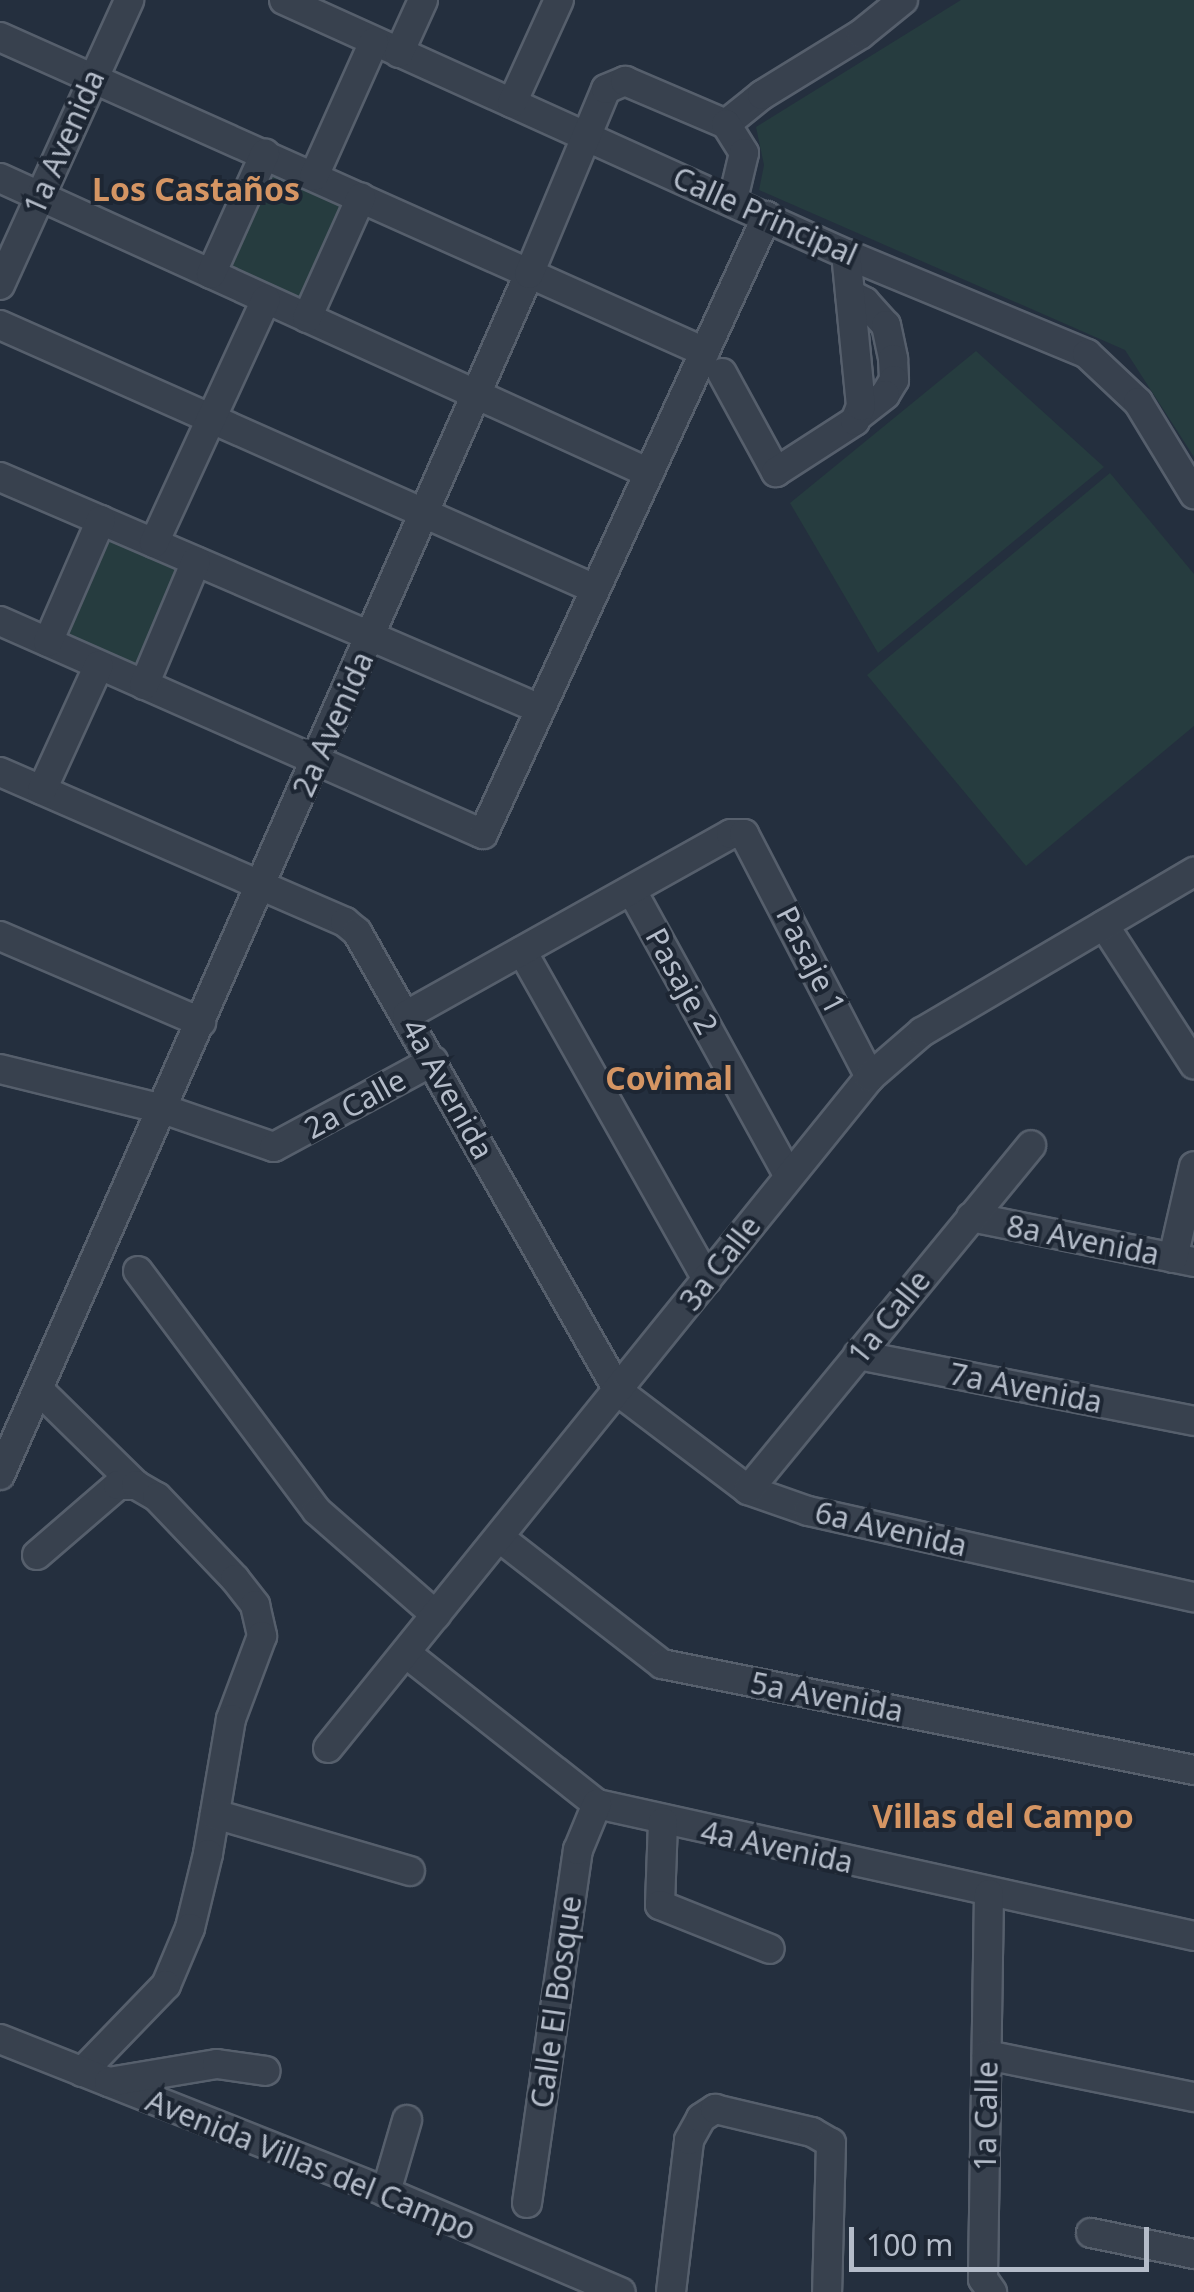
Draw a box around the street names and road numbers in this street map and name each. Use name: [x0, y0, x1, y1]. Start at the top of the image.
street label: 1a Avenida: [16, 64, 112, 220]
street label: Calle Principal: [667, 159, 863, 273]
street label: 2a Avenida: [285, 646, 381, 802]
street label: Pasaje 1: [769, 900, 853, 1020]
street label: Pasaje 2: [638, 922, 726, 1040]
street label: 4a Avenida: [395, 1013, 501, 1165]
street label: 2a Calle: [298, 1062, 412, 1146]
street label: 8a Avenida: [1004, 1208, 1162, 1272]
street label: 3a Calle: [672, 1209, 768, 1317]
street label: 1a Calle: [840, 1263, 938, 1371]
street label: 7a Avenida: [947, 1356, 1105, 1420]
street label: 6a Avenida: [812, 1494, 970, 1564]
street label: 5a Avenida: [748, 1665, 906, 1729]
street label: 4a Avenida: [698, 1813, 856, 1881]
street label: Calle El Bosque: [523, 1893, 589, 2111]
street label: 1a Calle: [967, 2061, 1005, 2171]
street label: Avenida Villas del Campo: [141, 2082, 481, 2248]

